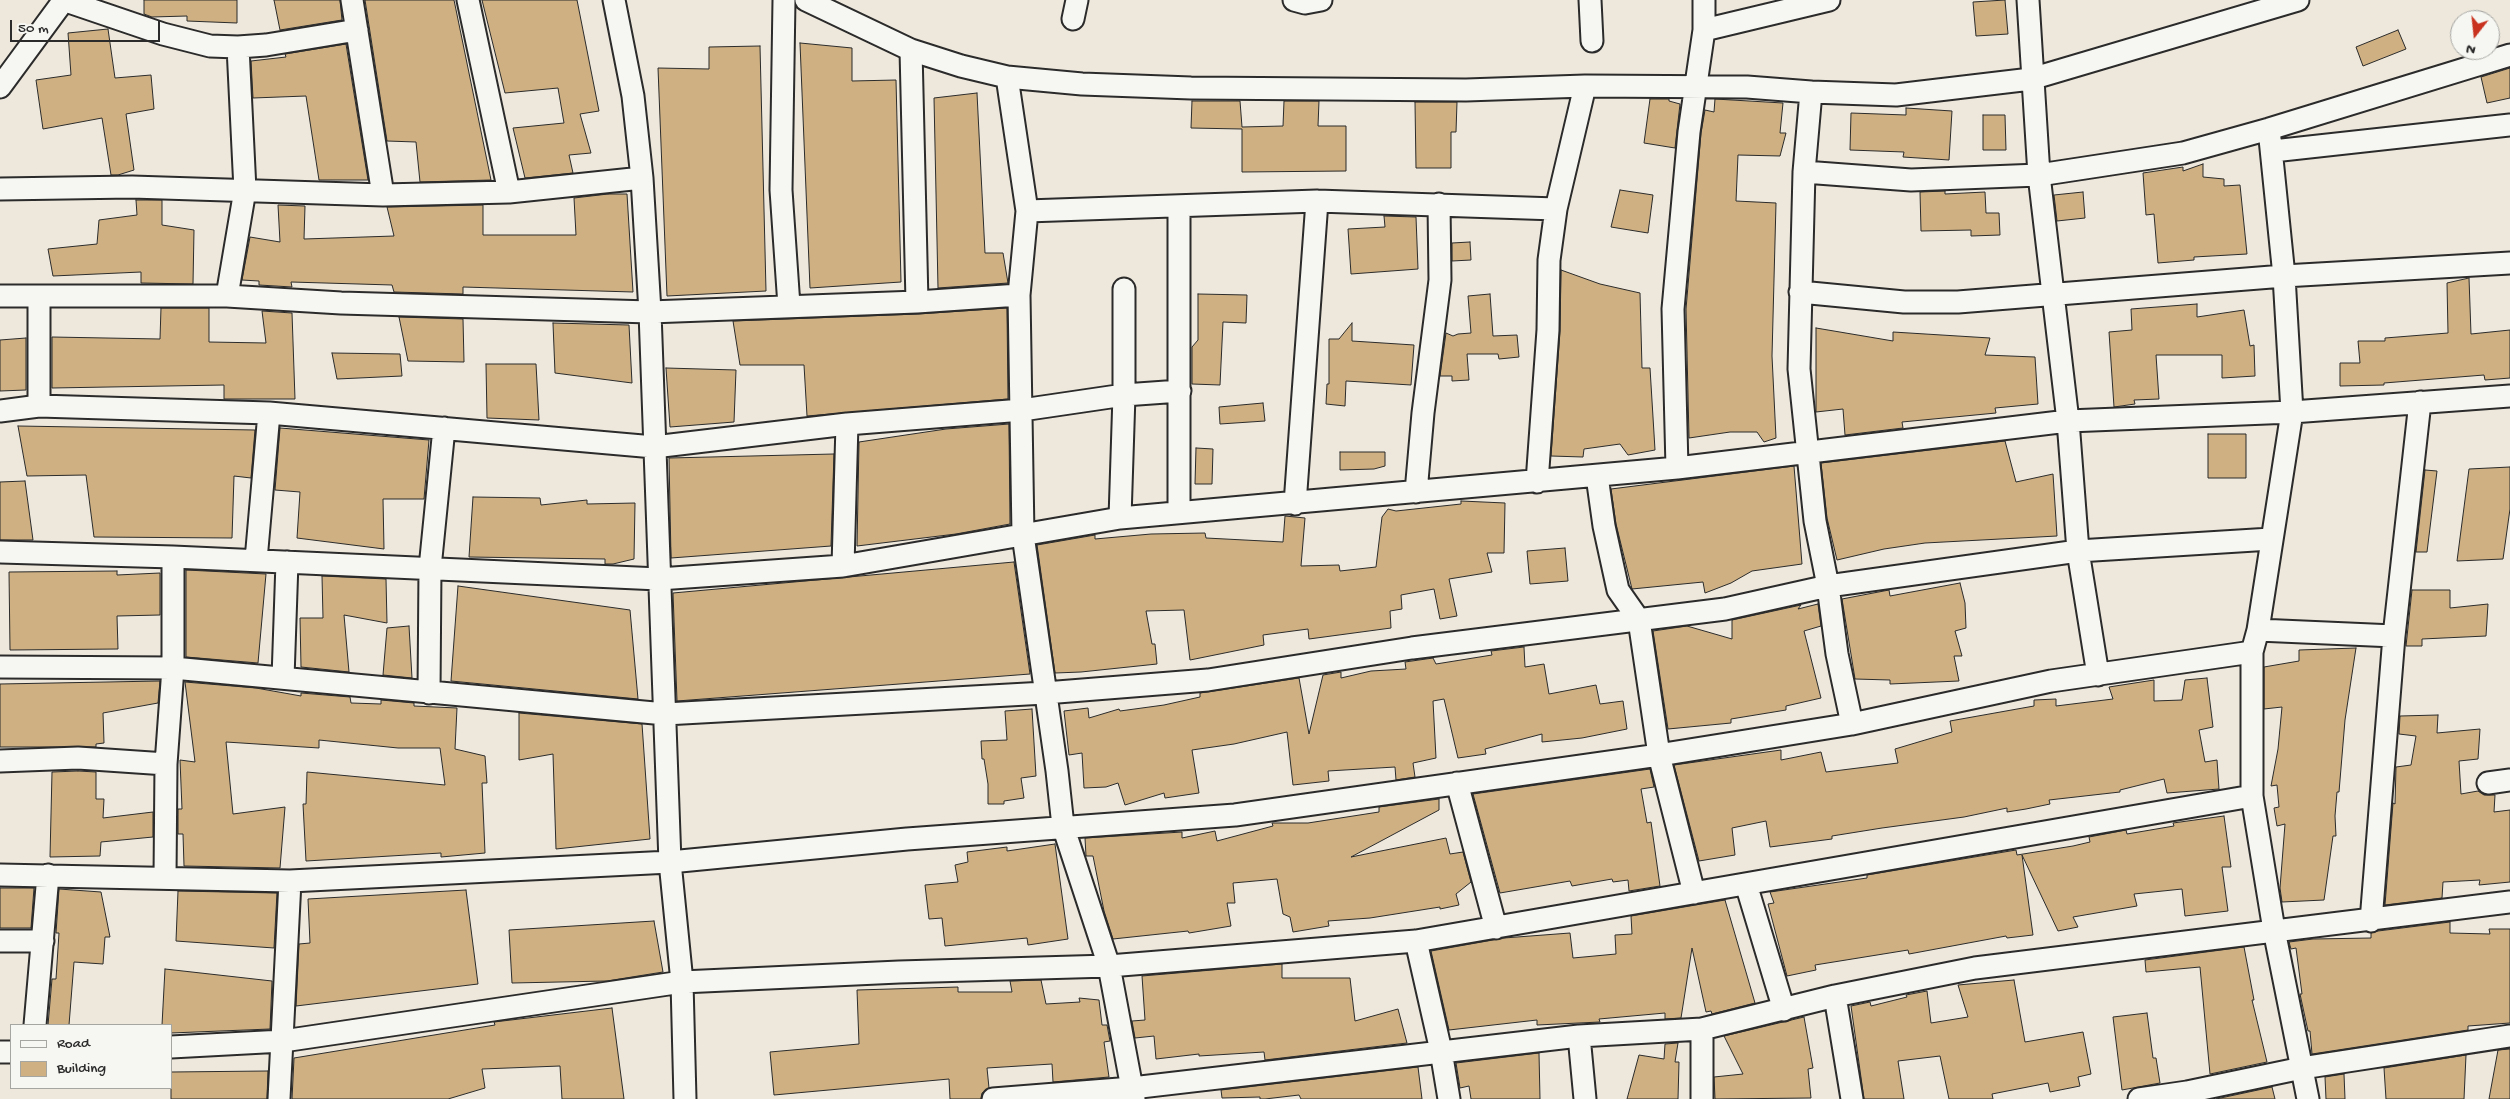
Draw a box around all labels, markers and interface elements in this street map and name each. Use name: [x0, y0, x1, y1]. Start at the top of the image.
scale bar: [12, 10, 162, 42]
north arrow: [2450, 10, 2500, 60]
text: 50 m: [18, 20, 49, 38]
text: N: [2464, 40, 2478, 58]
legend: [10, 1024, 172, 1089]
text: Road: [57, 1035, 90, 1053]
text: Building: [57, 1060, 106, 1078]

